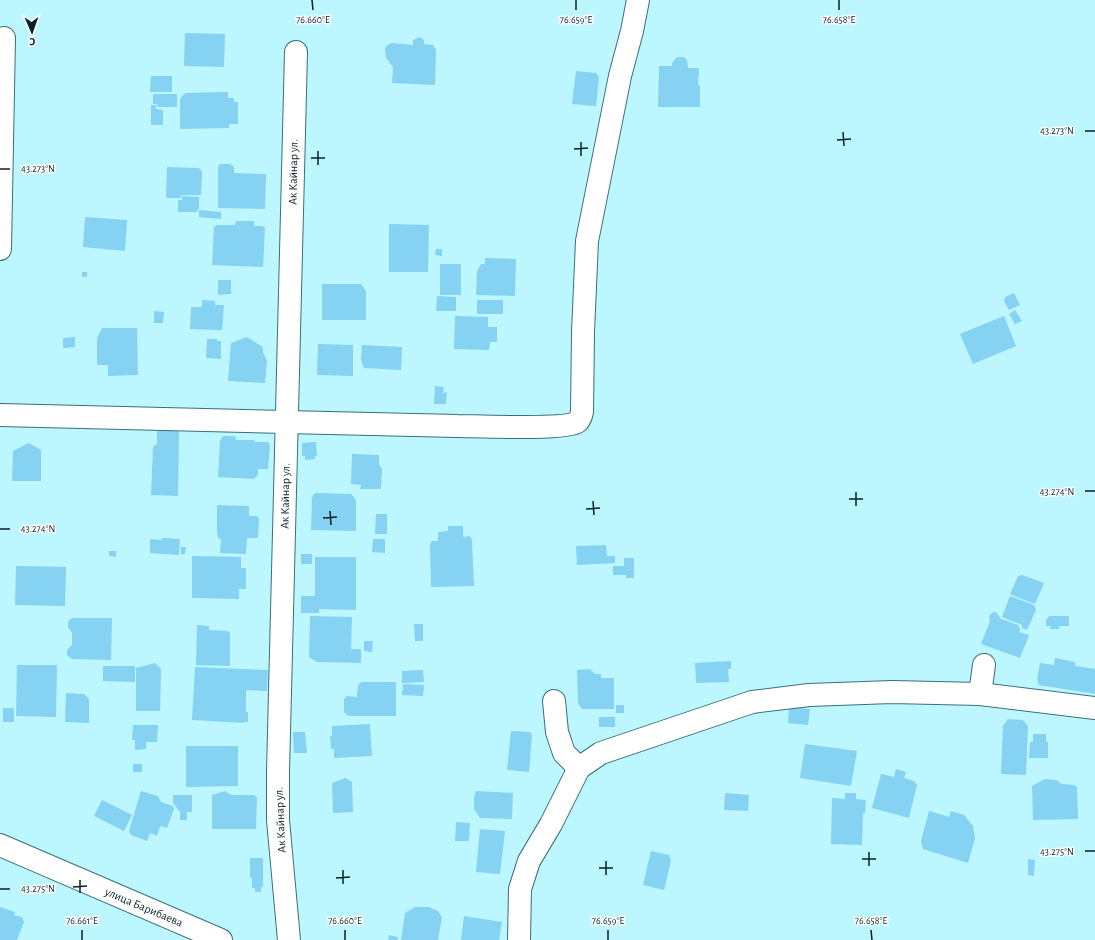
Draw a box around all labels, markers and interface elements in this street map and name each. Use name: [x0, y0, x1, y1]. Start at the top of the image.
north arrow: [12, 12, 52, 52]
text: 76.660°E: [296, 15, 330, 25]
text: 76.659°E: [560, 15, 592, 25]
text: 76.658°E: [823, 15, 855, 25]
text: С: [29, 36, 36, 47]
text: 43.273°N: [1040, 126, 1074, 136]
street label: Ак Кайнар ул.: [286, 139, 301, 205]
text: 43.273°N: [21, 164, 55, 174]
street label: Ак Кайнар ул.: [278, 463, 293, 529]
text: 43.274°N: [1040, 487, 1074, 497]
text: 43.274°N: [21, 524, 55, 534]
street label: Ак Кайнар ул.: [272, 787, 289, 853]
text: 43.275°N: [1040, 847, 1074, 857]
text: 43.275°N: [21, 884, 55, 894]
street label: улица Барибаева: [102, 885, 185, 930]
text: 76.661°E: [66, 916, 98, 926]
text: 76.660°E: [328, 916, 362, 926]
text: 76.659°E: [592, 916, 624, 926]
text: 76.658°E: [855, 916, 887, 926]

